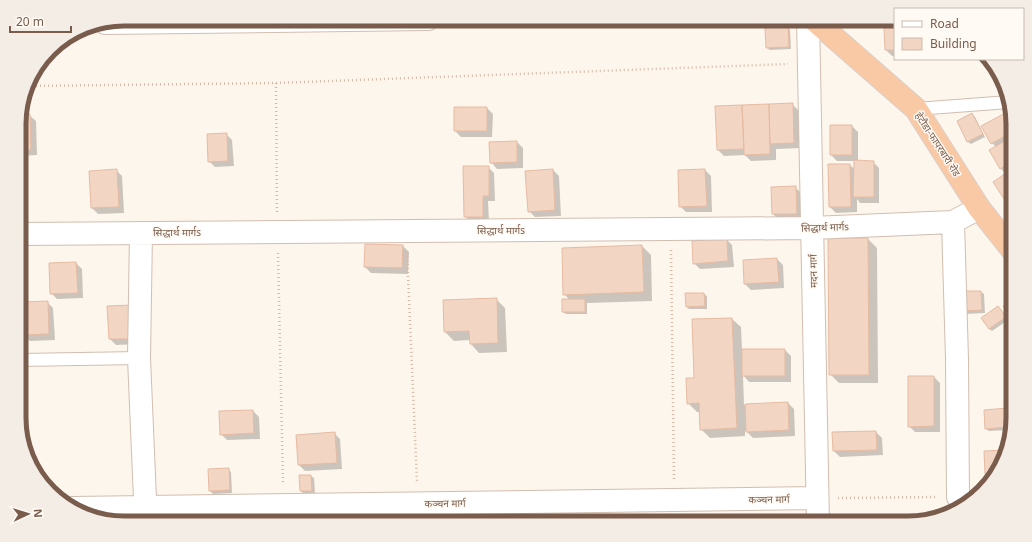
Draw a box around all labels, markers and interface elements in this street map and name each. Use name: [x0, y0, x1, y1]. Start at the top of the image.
scale bar: [10, 8, 71, 34]
legend: [894, 8, 1024, 60]
text: 20 m: [16, 13, 44, 30]
text: Road: [930, 15, 959, 32]
text: Building: [930, 35, 977, 52]
street label: हेटौडा-फापरबारी रोड: [912, 109, 964, 179]
street label: सिद्धार्थ मार्गs: [801, 219, 849, 235]
street label: सिद्धार्थ मार्गs: [477, 223, 525, 237]
street label: सिद्धार्थ मार्गs: [153, 225, 201, 239]
street label: मदन मार्ग: [806, 253, 820, 288]
street label: कञ्चन मार्ग: [748, 492, 791, 506]
north arrow: [8, 494, 48, 534]
street label: कञ्चन मार्ग: [424, 496, 467, 510]
text: N: [31, 508, 46, 518]

